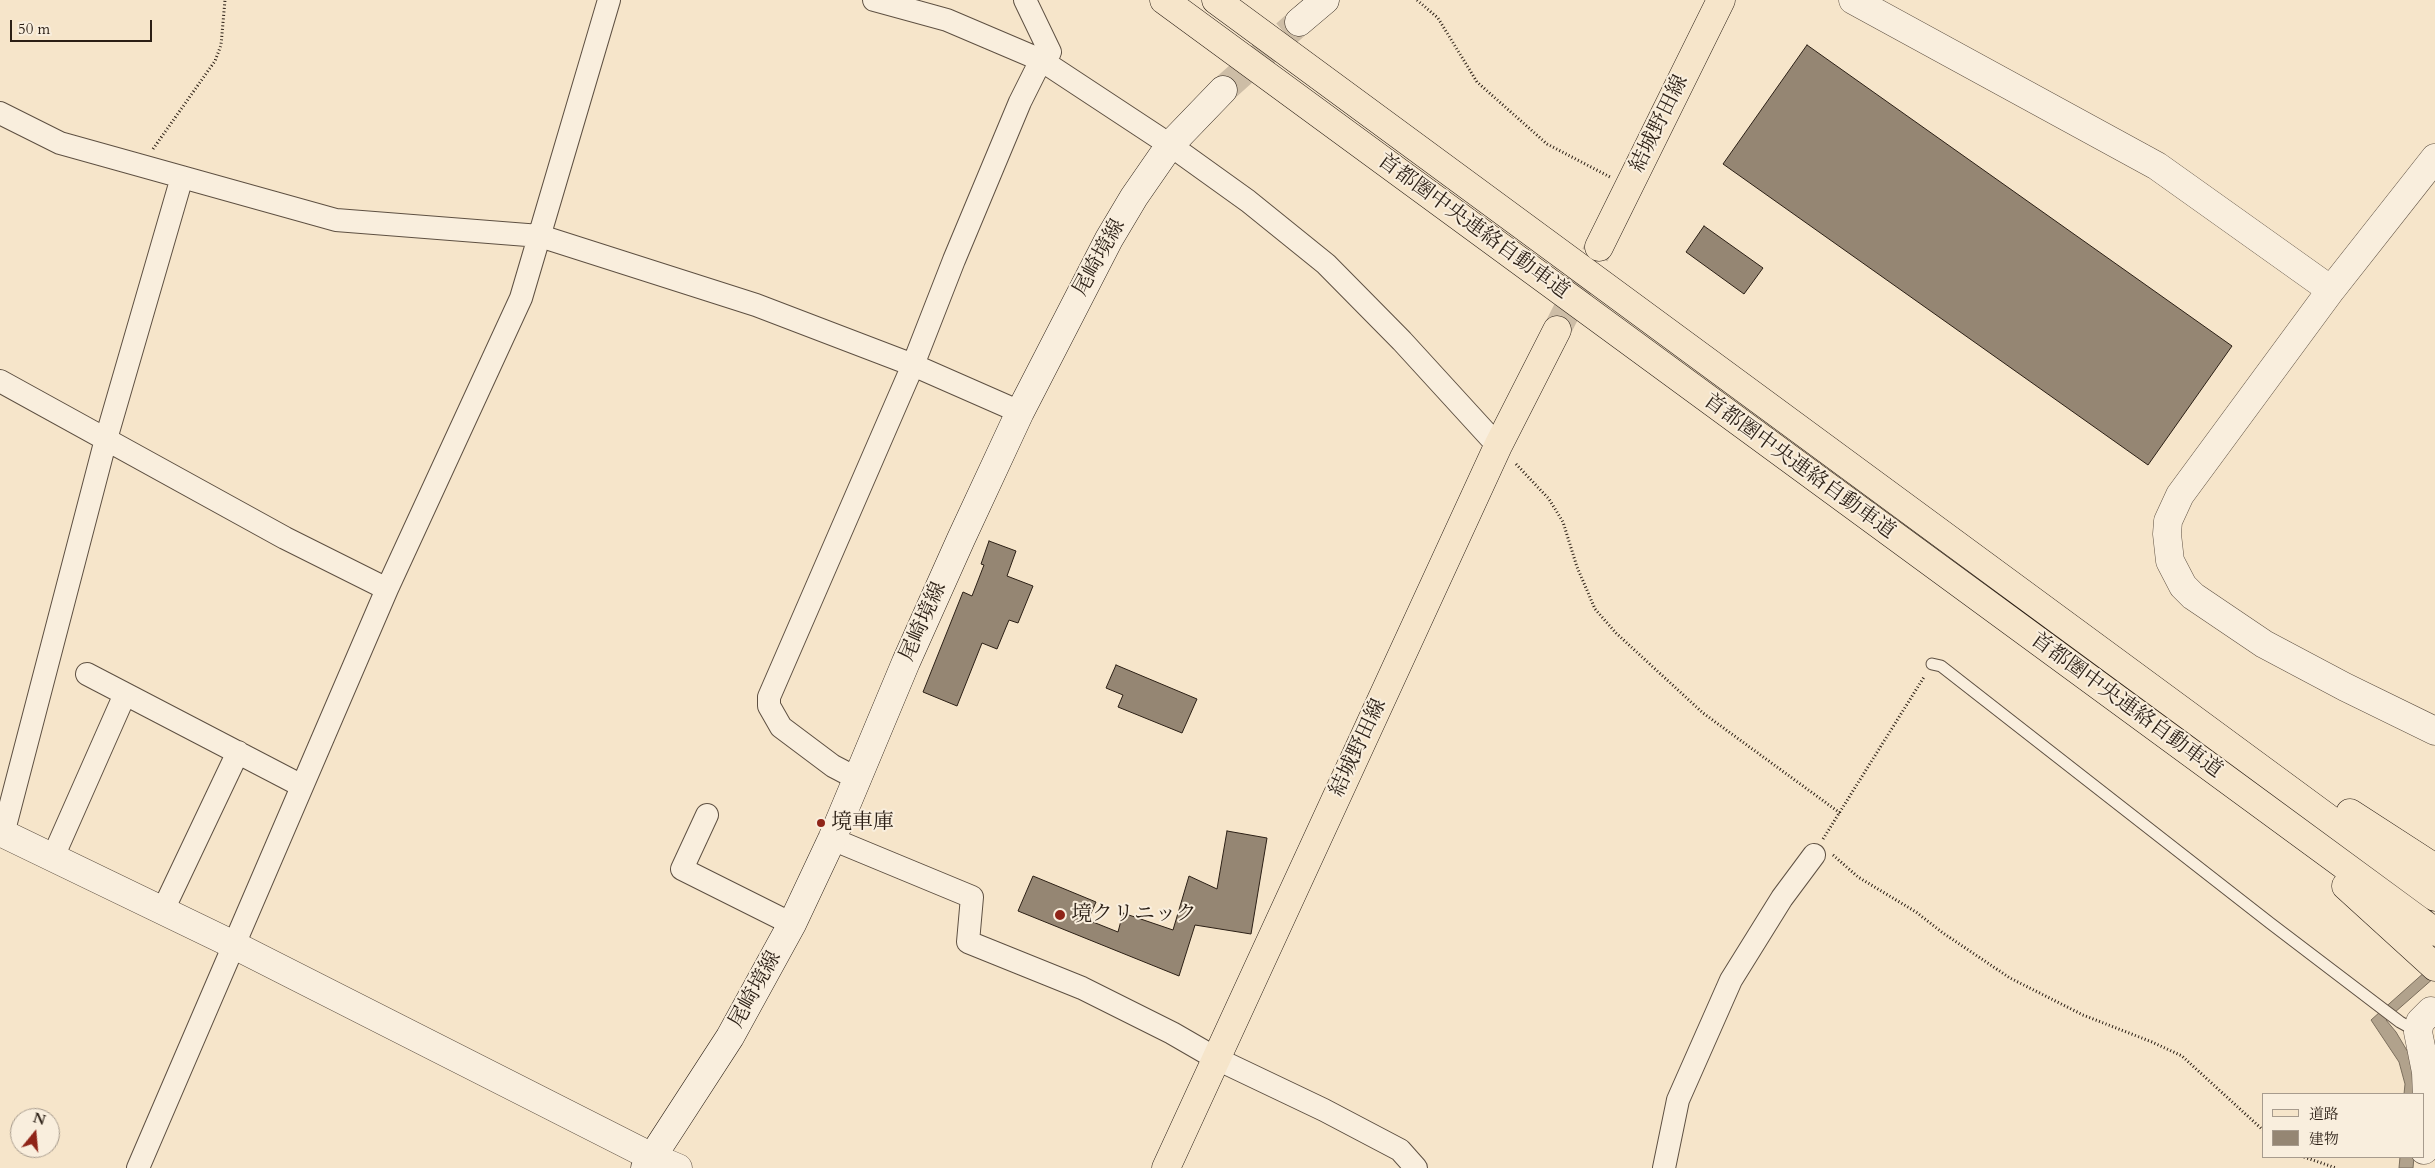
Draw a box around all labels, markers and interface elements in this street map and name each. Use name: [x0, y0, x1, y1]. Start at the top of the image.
scale bar: [12, 10, 155, 42]
text: 50 m: [18, 19, 50, 39]
street label: 結城野田線: [1626, 71, 1694, 177]
street label: 首都圏中央連絡自動車道: [1372, 149, 1574, 305]
street label: 尾崎境線: [1069, 215, 1131, 301]
street label: 首都圏中央連絡自動車道: [1698, 389, 1900, 545]
street label: 尾崎境線: [895, 579, 953, 665]
street label: 首都圏中央連絡自動車道: [2025, 628, 2227, 784]
street label: 結城野田線: [1325, 695, 1393, 801]
place label: 境車庫: [831, 810, 894, 836]
marker: 境車庫: [815, 817, 827, 829]
place label: 境クリニック: [1071, 902, 1197, 928]
marker: 境クリニック: [1053, 908, 1067, 922]
street label: 尾崎境線: [725, 947, 787, 1033]
legend: [2262, 1093, 2425, 1158]
text: 道路: [2309, 1104, 2339, 1124]
north arrow: [10, 1108, 60, 1158]
text: N: [31, 1108, 48, 1130]
text: 建物: [2309, 1129, 2339, 1149]

